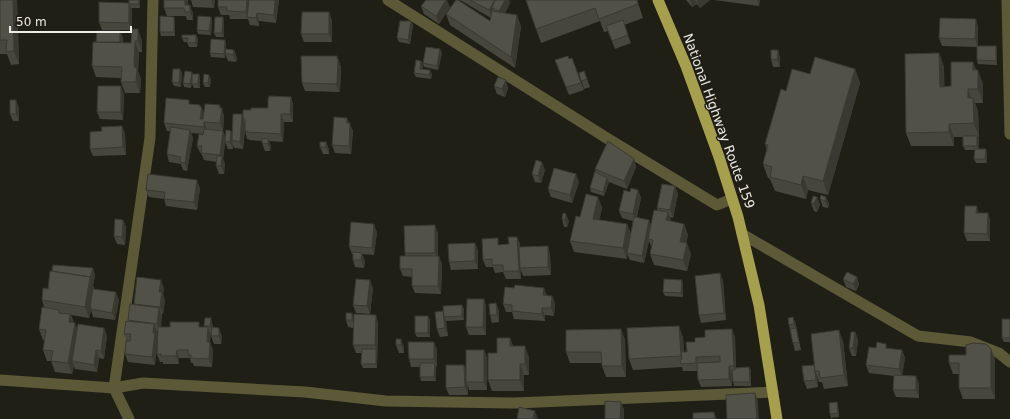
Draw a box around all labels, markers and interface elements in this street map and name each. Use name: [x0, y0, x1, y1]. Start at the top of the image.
scale bar: [10, 8, 131, 34]
text: 50 m: [16, 15, 47, 29]
street label: National Highway Route 159: [680, 31, 758, 211]

